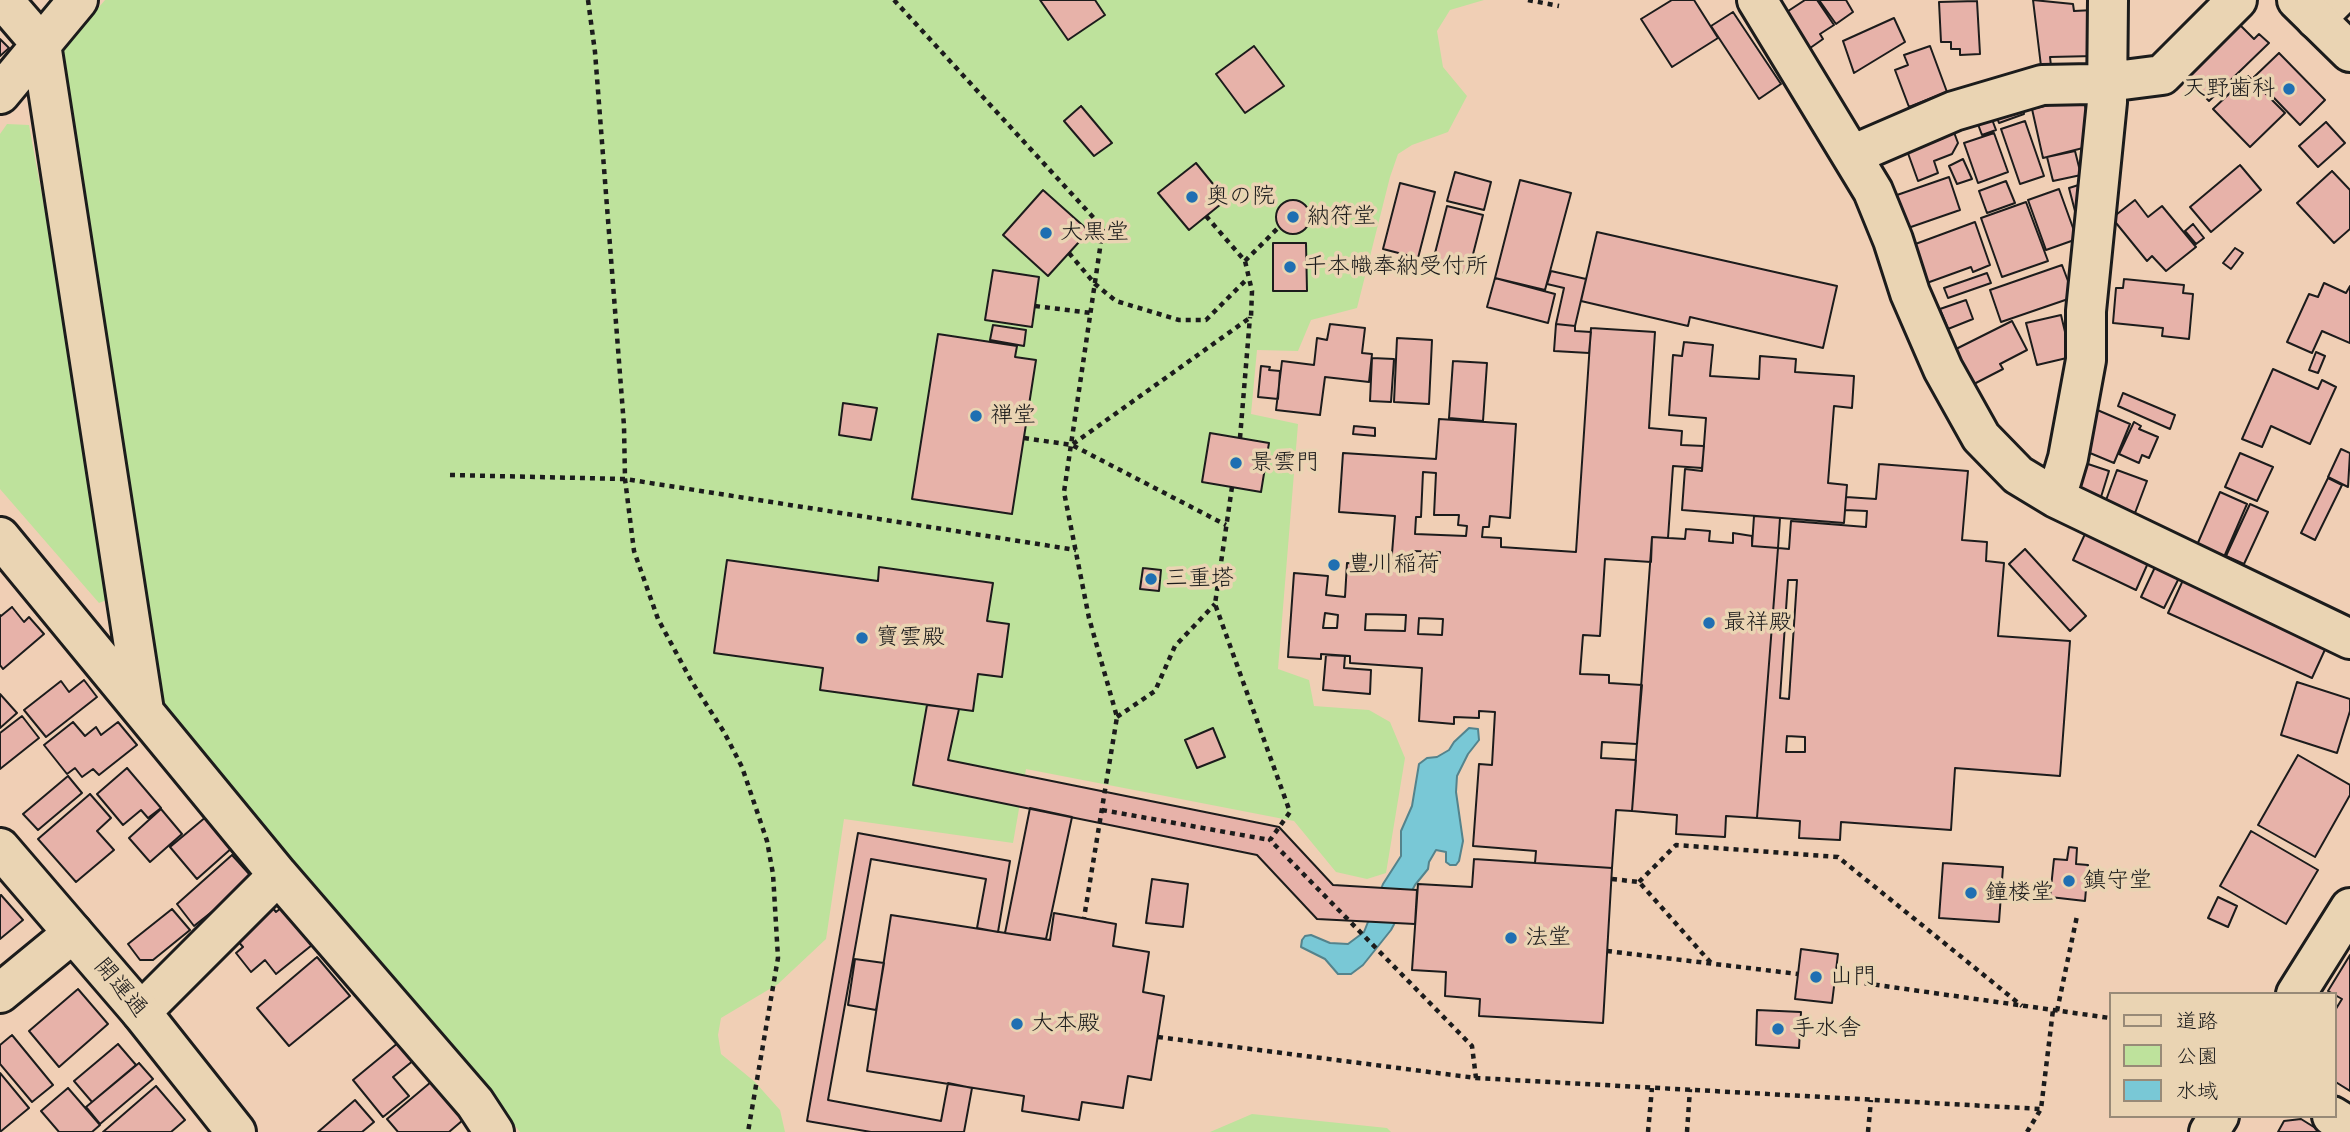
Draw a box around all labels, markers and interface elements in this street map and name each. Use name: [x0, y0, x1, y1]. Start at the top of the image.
place label: 天野歯科: [2183, 75, 2275, 103]
marker: 天野歯科: [2281, 81, 2297, 97]
place label: 奥の院: [1206, 183, 1275, 211]
marker: 奥の院: [1184, 189, 1200, 205]
place label: 納符堂: [1307, 203, 1376, 231]
marker: 納符堂: [1285, 209, 1301, 225]
place label: 大黒堂: [1060, 219, 1129, 247]
marker: 大黒堂: [1038, 225, 1054, 241]
place label: 千本幟奉納受付所: [1304, 253, 1488, 281]
marker: 千本幟奉納受付所: [1282, 259, 1298, 275]
place label: 禅堂: [990, 402, 1036, 430]
marker: 禅堂: [968, 408, 984, 424]
place label: 景雲門: [1250, 449, 1319, 477]
marker: 景雲門: [1228, 455, 1244, 471]
place label: 豊川稲荷: [1348, 551, 1440, 579]
marker: 豊川稲荷: [1326, 557, 1342, 573]
place label: 三重塔: [1165, 565, 1234, 593]
marker: 三重塔: [1143, 571, 1159, 587]
place label: 最祥殿: [1723, 609, 1792, 637]
marker: 最祥殿: [1701, 615, 1717, 631]
place label: 寶雲殿: [876, 624, 945, 652]
marker: 寶雲殿: [854, 630, 870, 646]
place label: 鎮守堂: [2083, 867, 2152, 895]
marker: 鎮守堂: [2061, 873, 2077, 889]
place label: 鐘楼堂: [1985, 879, 2054, 907]
marker: 鐘楼堂: [1963, 885, 1979, 901]
place label: 法堂: [1525, 924, 1571, 952]
marker: 法堂: [1503, 930, 1519, 946]
street label: 開運通: [87, 953, 153, 1023]
place label: 山門: [1830, 963, 1876, 991]
marker: 山門: [1808, 969, 1824, 985]
legend: [2108, 992, 2336, 1118]
text: 道路: [2176, 1002, 2218, 1040]
place label: 大本殿: [1031, 1010, 1100, 1038]
place label: 手水舎: [1792, 1015, 1861, 1043]
marker: 大本殿: [1009, 1016, 1025, 1032]
marker: 手水舎: [1770, 1021, 1786, 1037]
text: 公園: [2176, 1037, 2218, 1075]
text: 水域: [2176, 1072, 2218, 1110]

